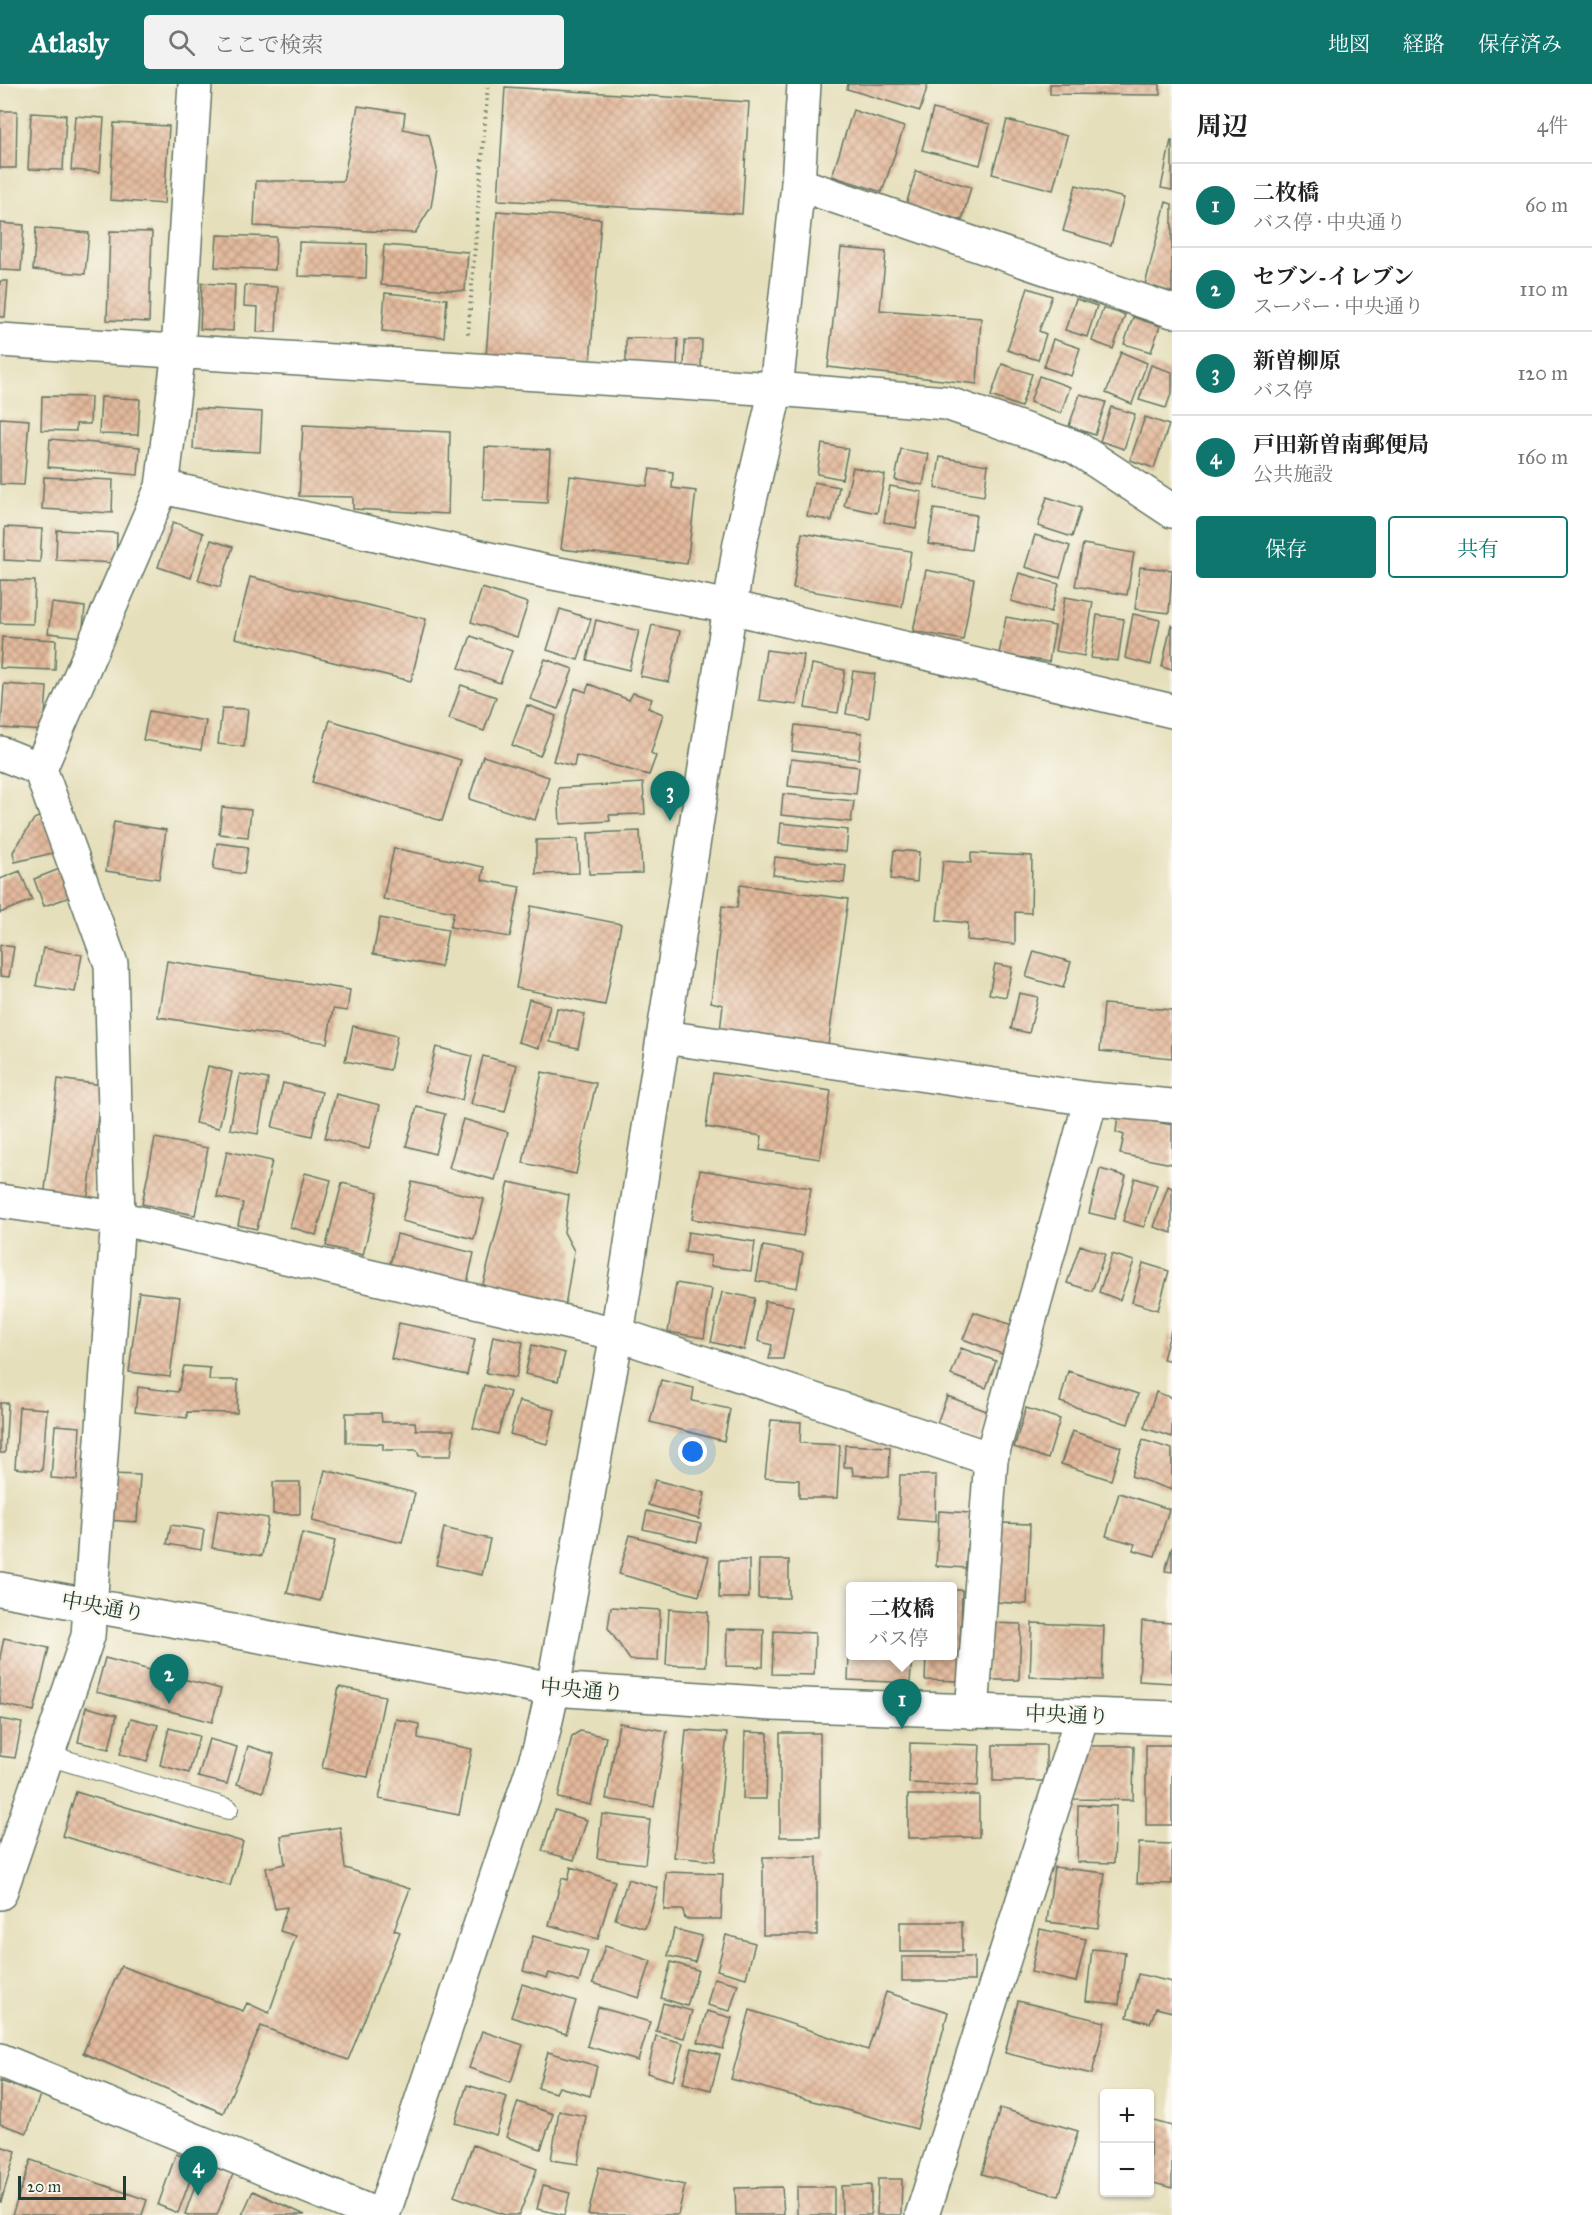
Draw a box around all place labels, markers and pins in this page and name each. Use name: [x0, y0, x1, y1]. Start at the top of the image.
pin: 3: [650, 772, 690, 821]
pin: 2: [150, 1654, 188, 1704]
pin: 1: [882, 1680, 922, 1729]
pin: 4: [178, 2146, 218, 2196]

